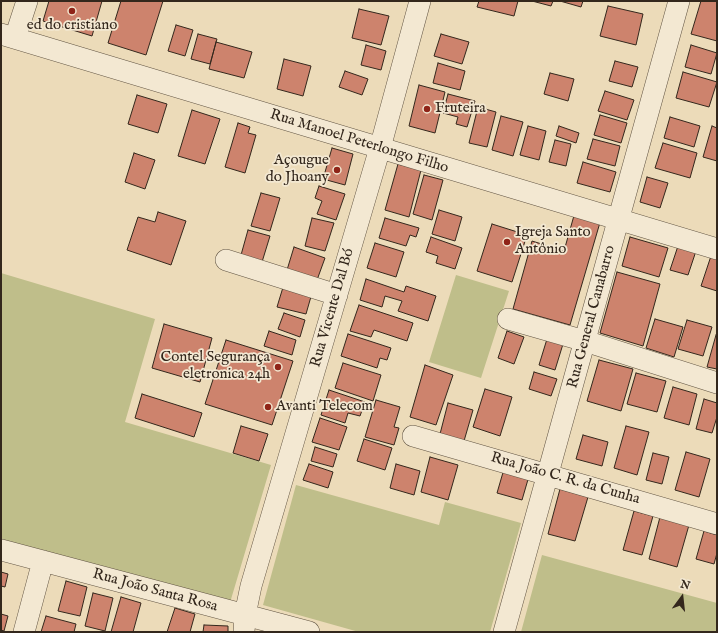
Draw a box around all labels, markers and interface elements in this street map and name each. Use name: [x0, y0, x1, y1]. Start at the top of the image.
marker: ed do cristiano: [67, 6, 77, 16]
place label: ed do cristiano: [27, 17, 117, 35]
place label: Fruteira: [435, 100, 486, 118]
marker: Fruteira: [422, 104, 432, 114]
street label: Rua Manoel Peterlongo Filho: [268, 106, 450, 178]
place label: Açougue do Jhoany: [266, 152, 329, 187]
marker: Açougue do Jhoany: [332, 165, 342, 175]
place label: Igreja Santo Antônio: [515, 224, 591, 259]
marker: Igreja Santo Antônio: [502, 237, 512, 247]
street label: Rua General Canabarro: [564, 244, 620, 390]
street label: Rua Vicente Dal Bó: [307, 246, 359, 370]
place label: Contel Segurança eletronica 24h: [160, 349, 270, 384]
marker: Contel Segurança eletronica 24h: [273, 362, 283, 372]
place label: Avanti Telecom: [276, 398, 373, 416]
marker: Avanti Telecom: [263, 402, 273, 412]
street label: Rua João C. R. da Cunha: [488, 449, 642, 509]
street label: Rua João Santa Rosa: [91, 566, 219, 616]
north arrow: [662, 577, 702, 617]
text: N: [679, 577, 692, 593]

